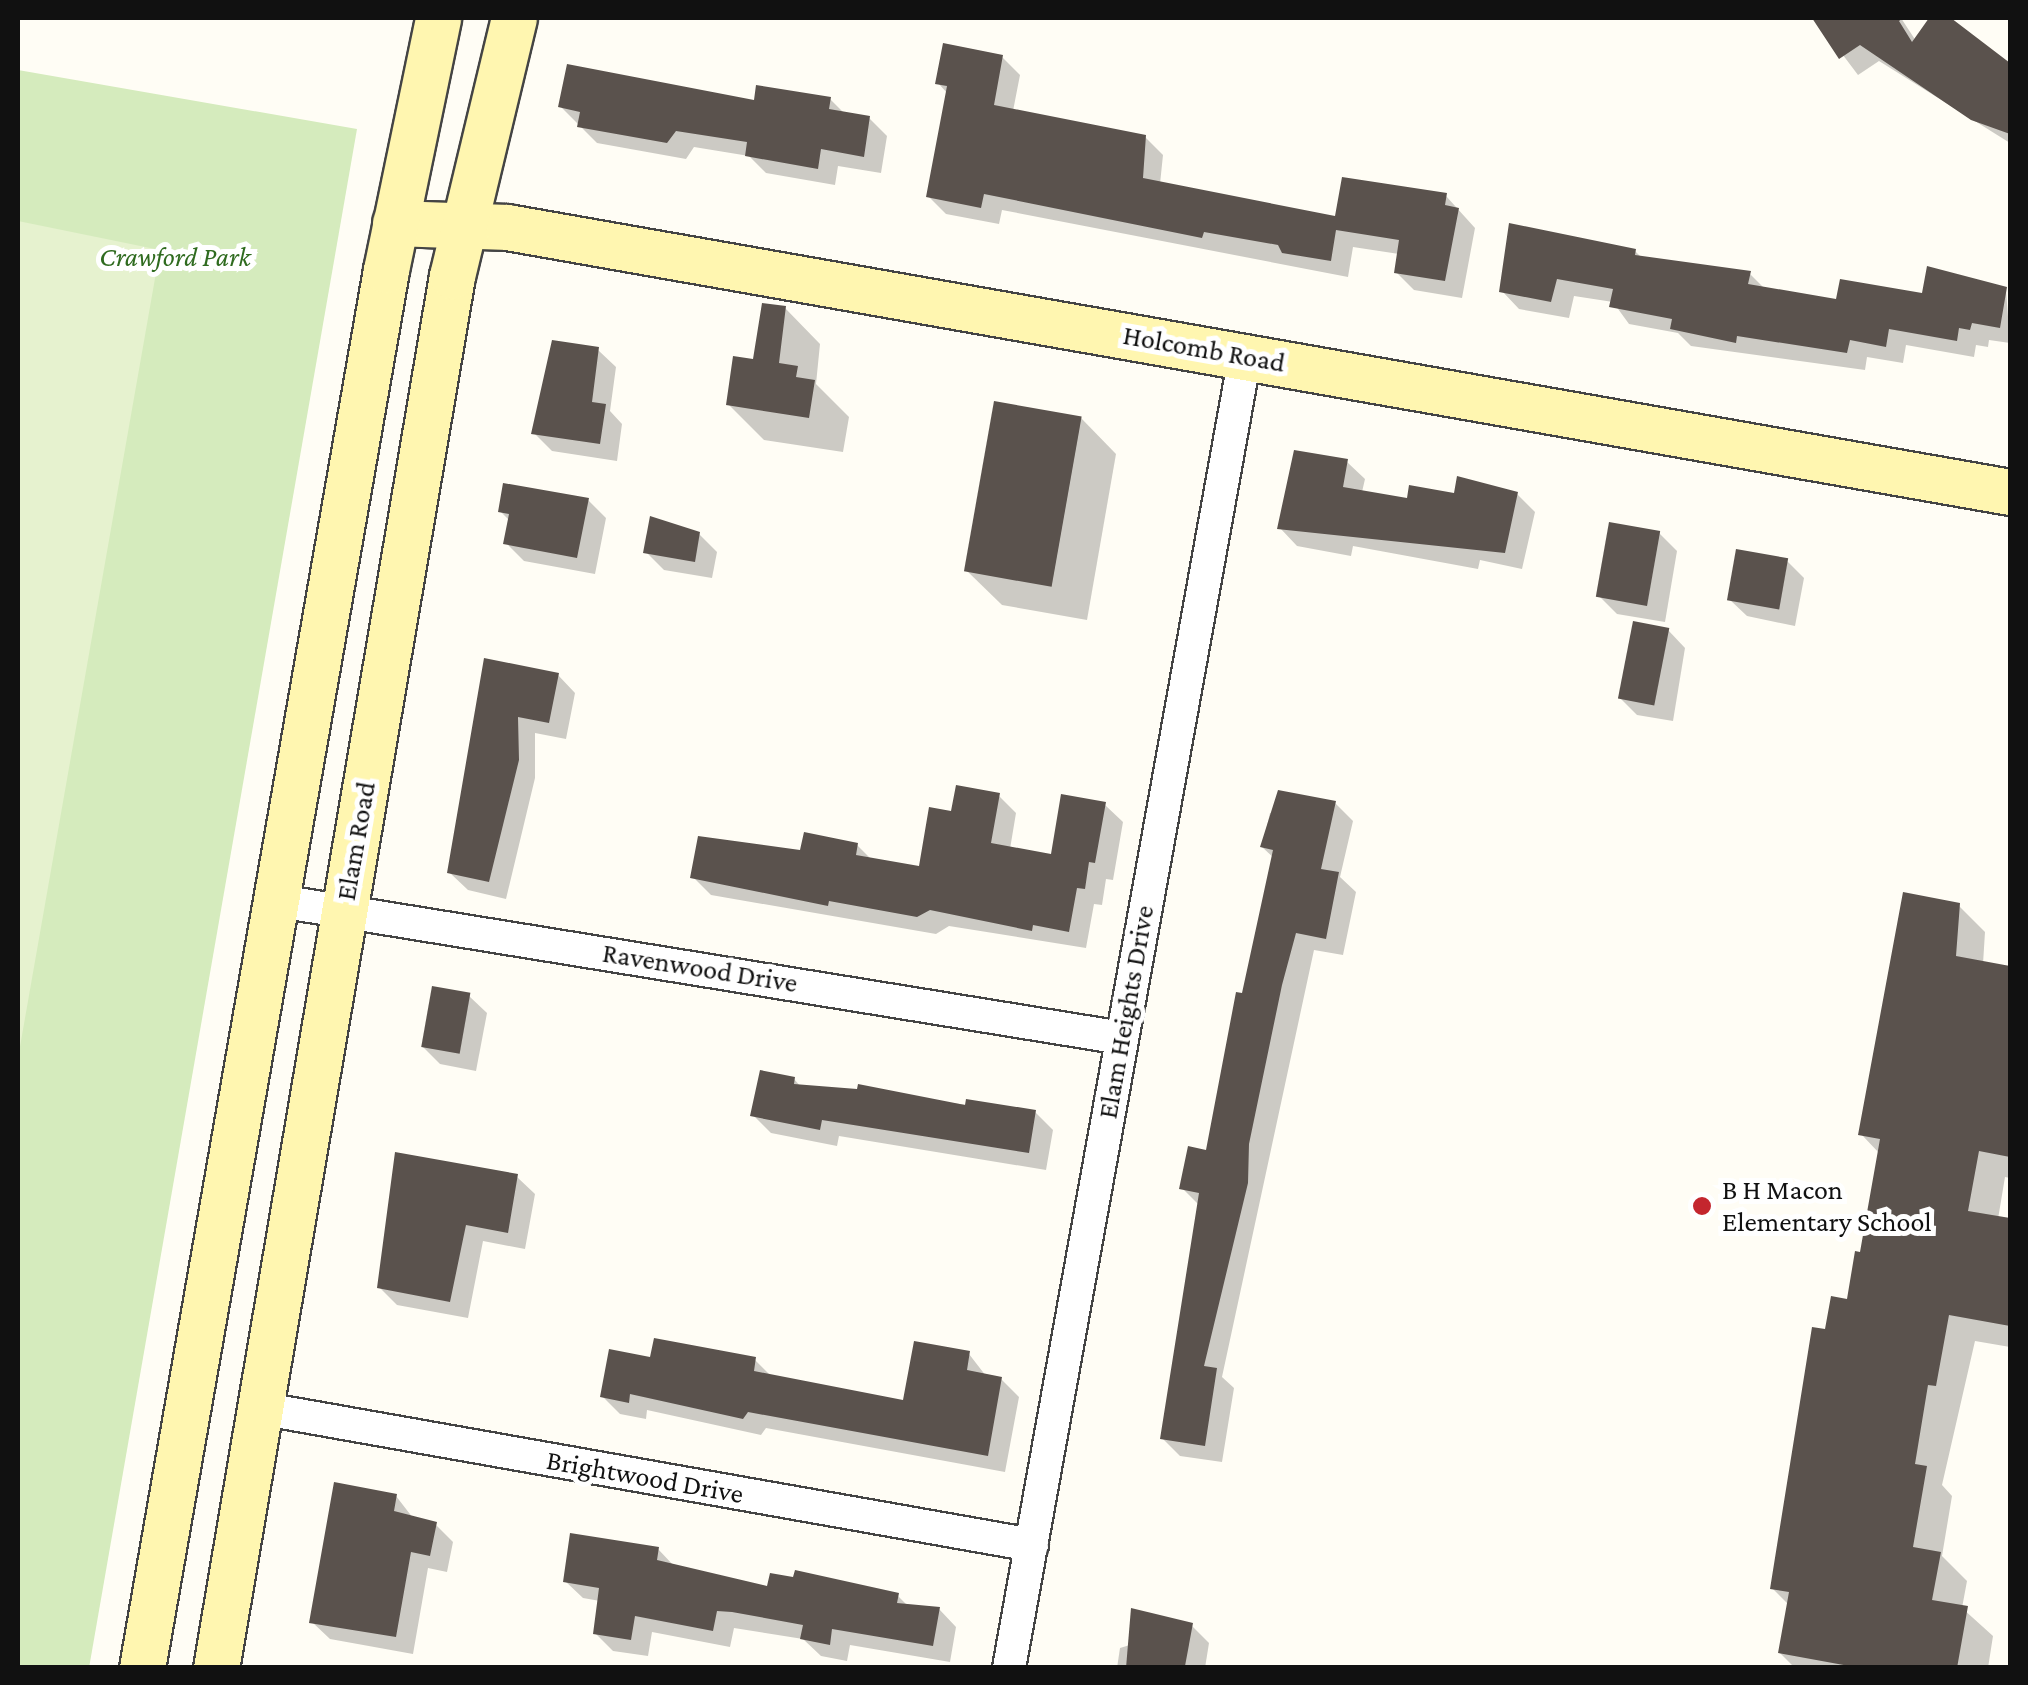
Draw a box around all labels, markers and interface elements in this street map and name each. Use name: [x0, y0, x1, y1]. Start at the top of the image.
park label: Crawford Park: [99, 240, 251, 274]
street label: Holcomb Road: [1120, 318, 1288, 380]
street label: Elam Road: [329, 779, 383, 903]
street label: Elam Heights Drive: [1091, 903, 1161, 1121]
street label: Ravenwood Drive: [600, 936, 800, 1000]
place label: B H Macon Elementary School: [1722, 1173, 1932, 1239]
marker: B H Macon Elementary School: [1691, 1195, 1713, 1217]
street label: Brightwood Drive: [544, 1443, 746, 1511]

